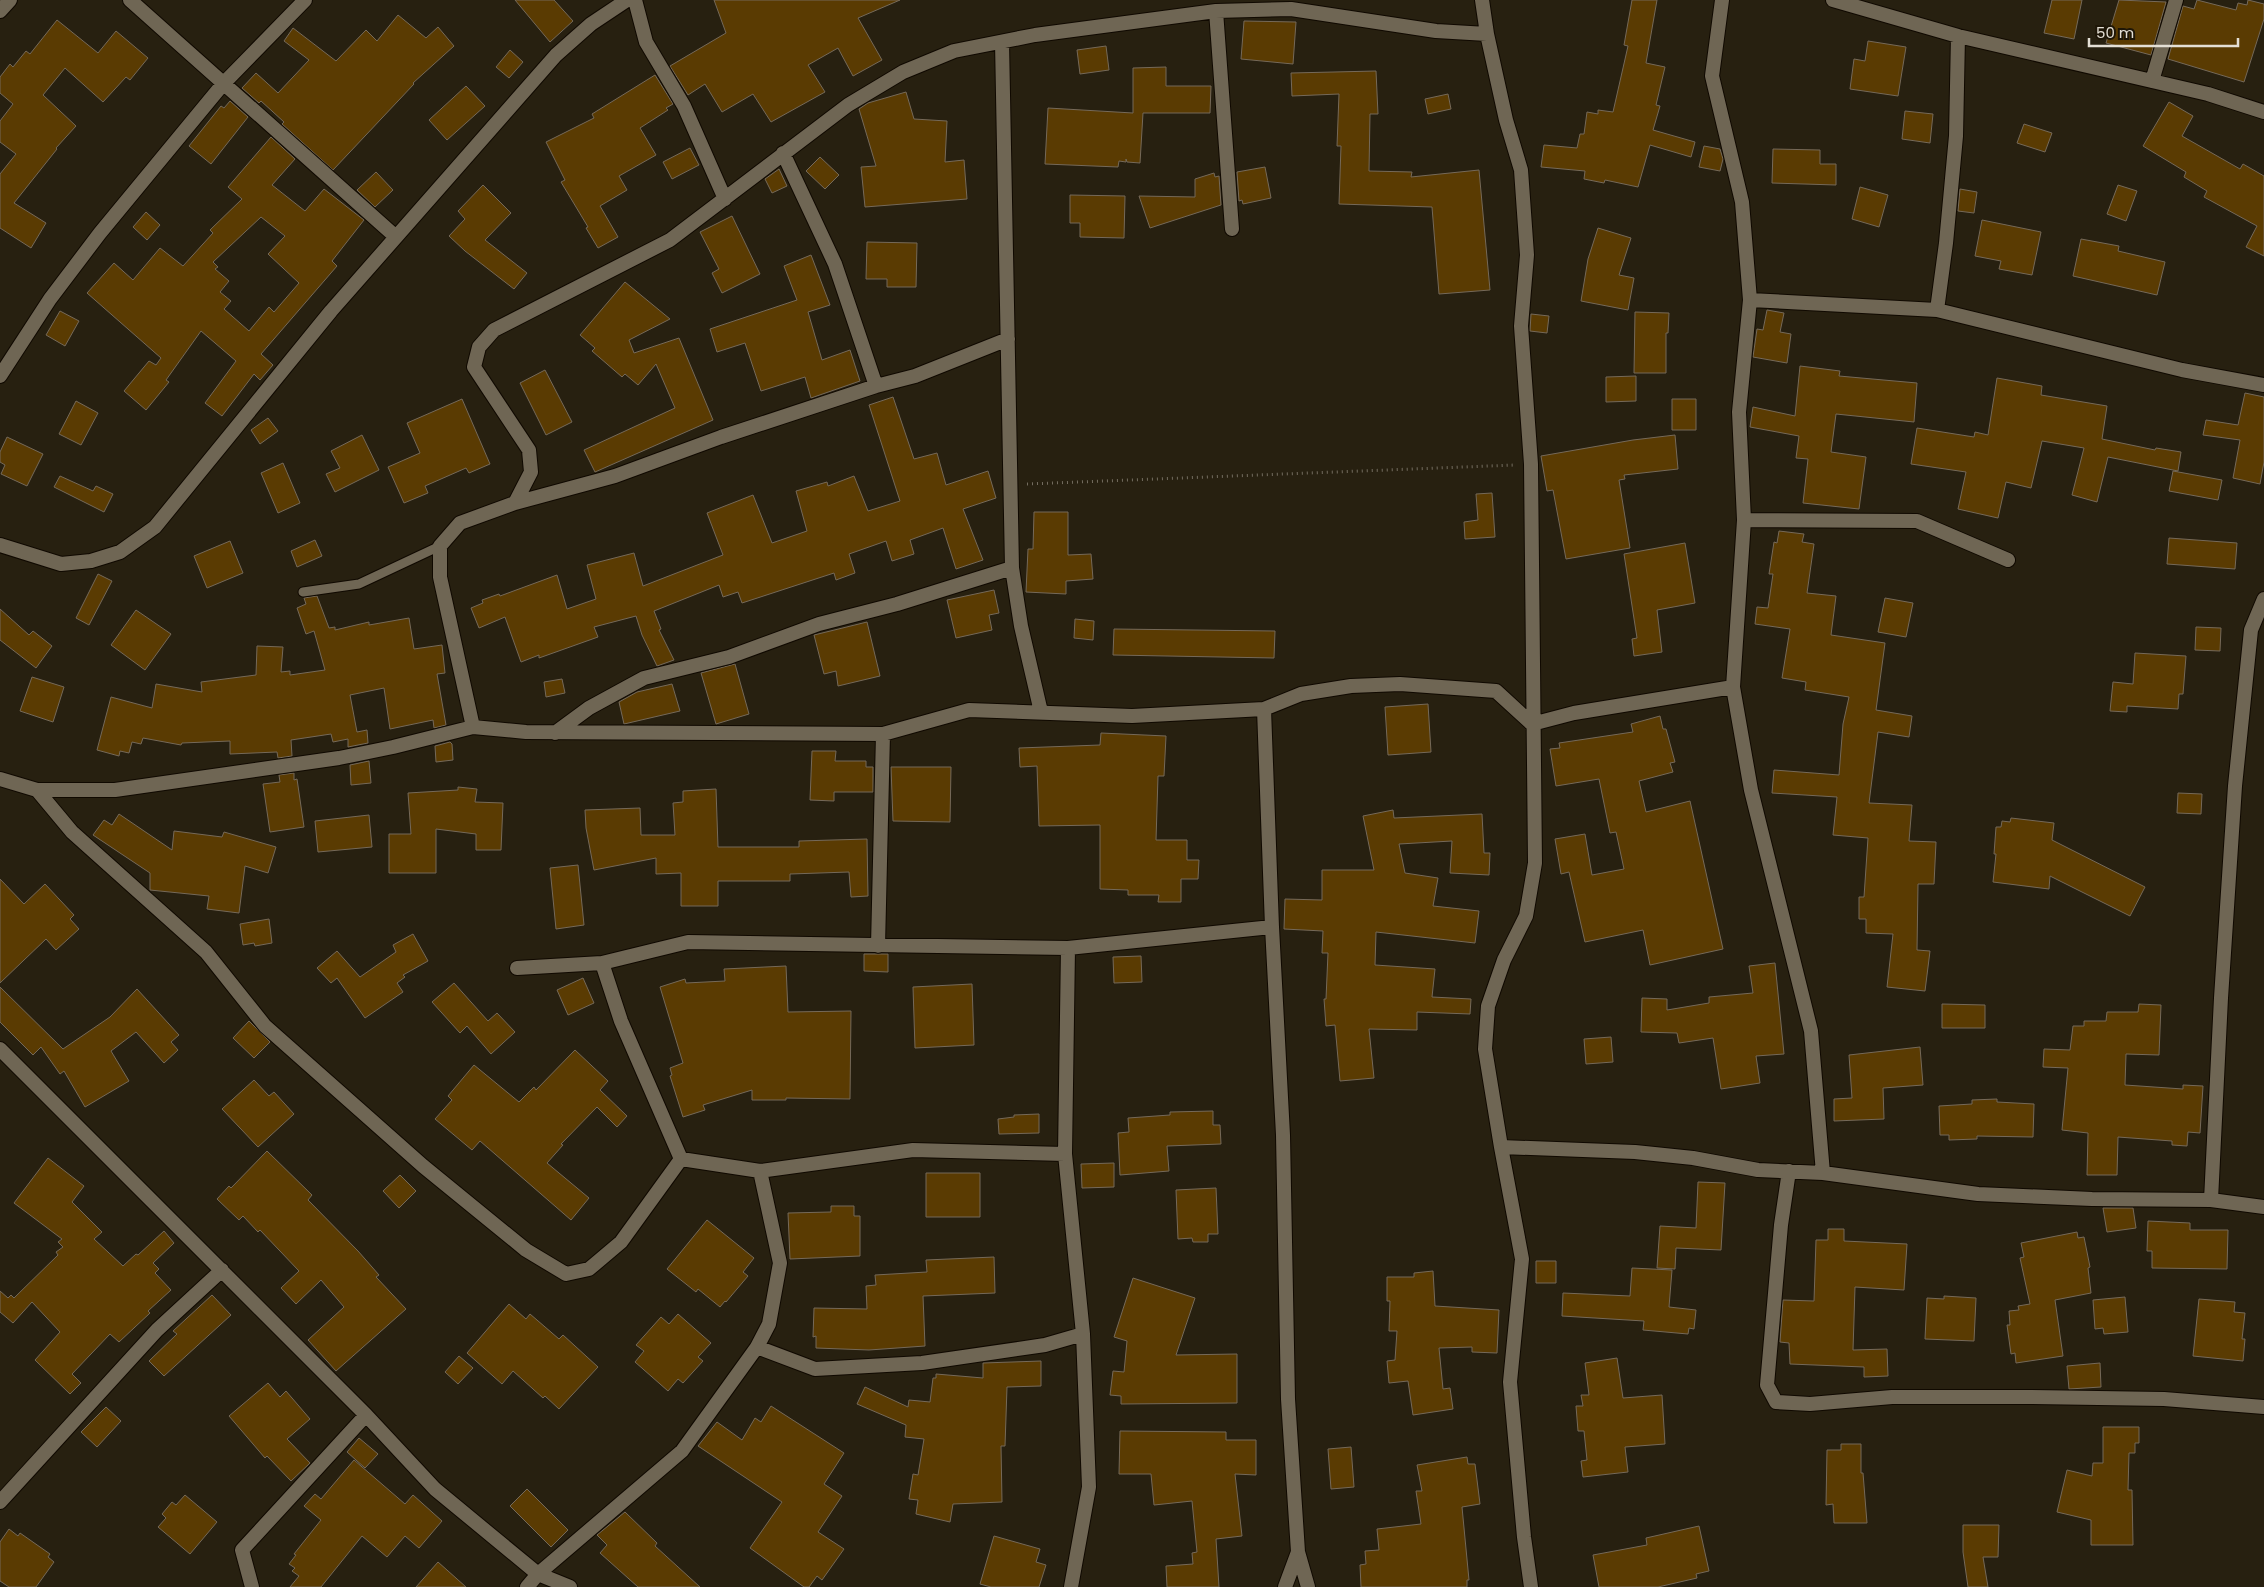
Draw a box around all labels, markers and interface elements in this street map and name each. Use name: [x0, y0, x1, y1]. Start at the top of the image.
scale bar: [2089, 15, 2238, 47]
text: 50 m: [2096, 22, 2134, 43]

